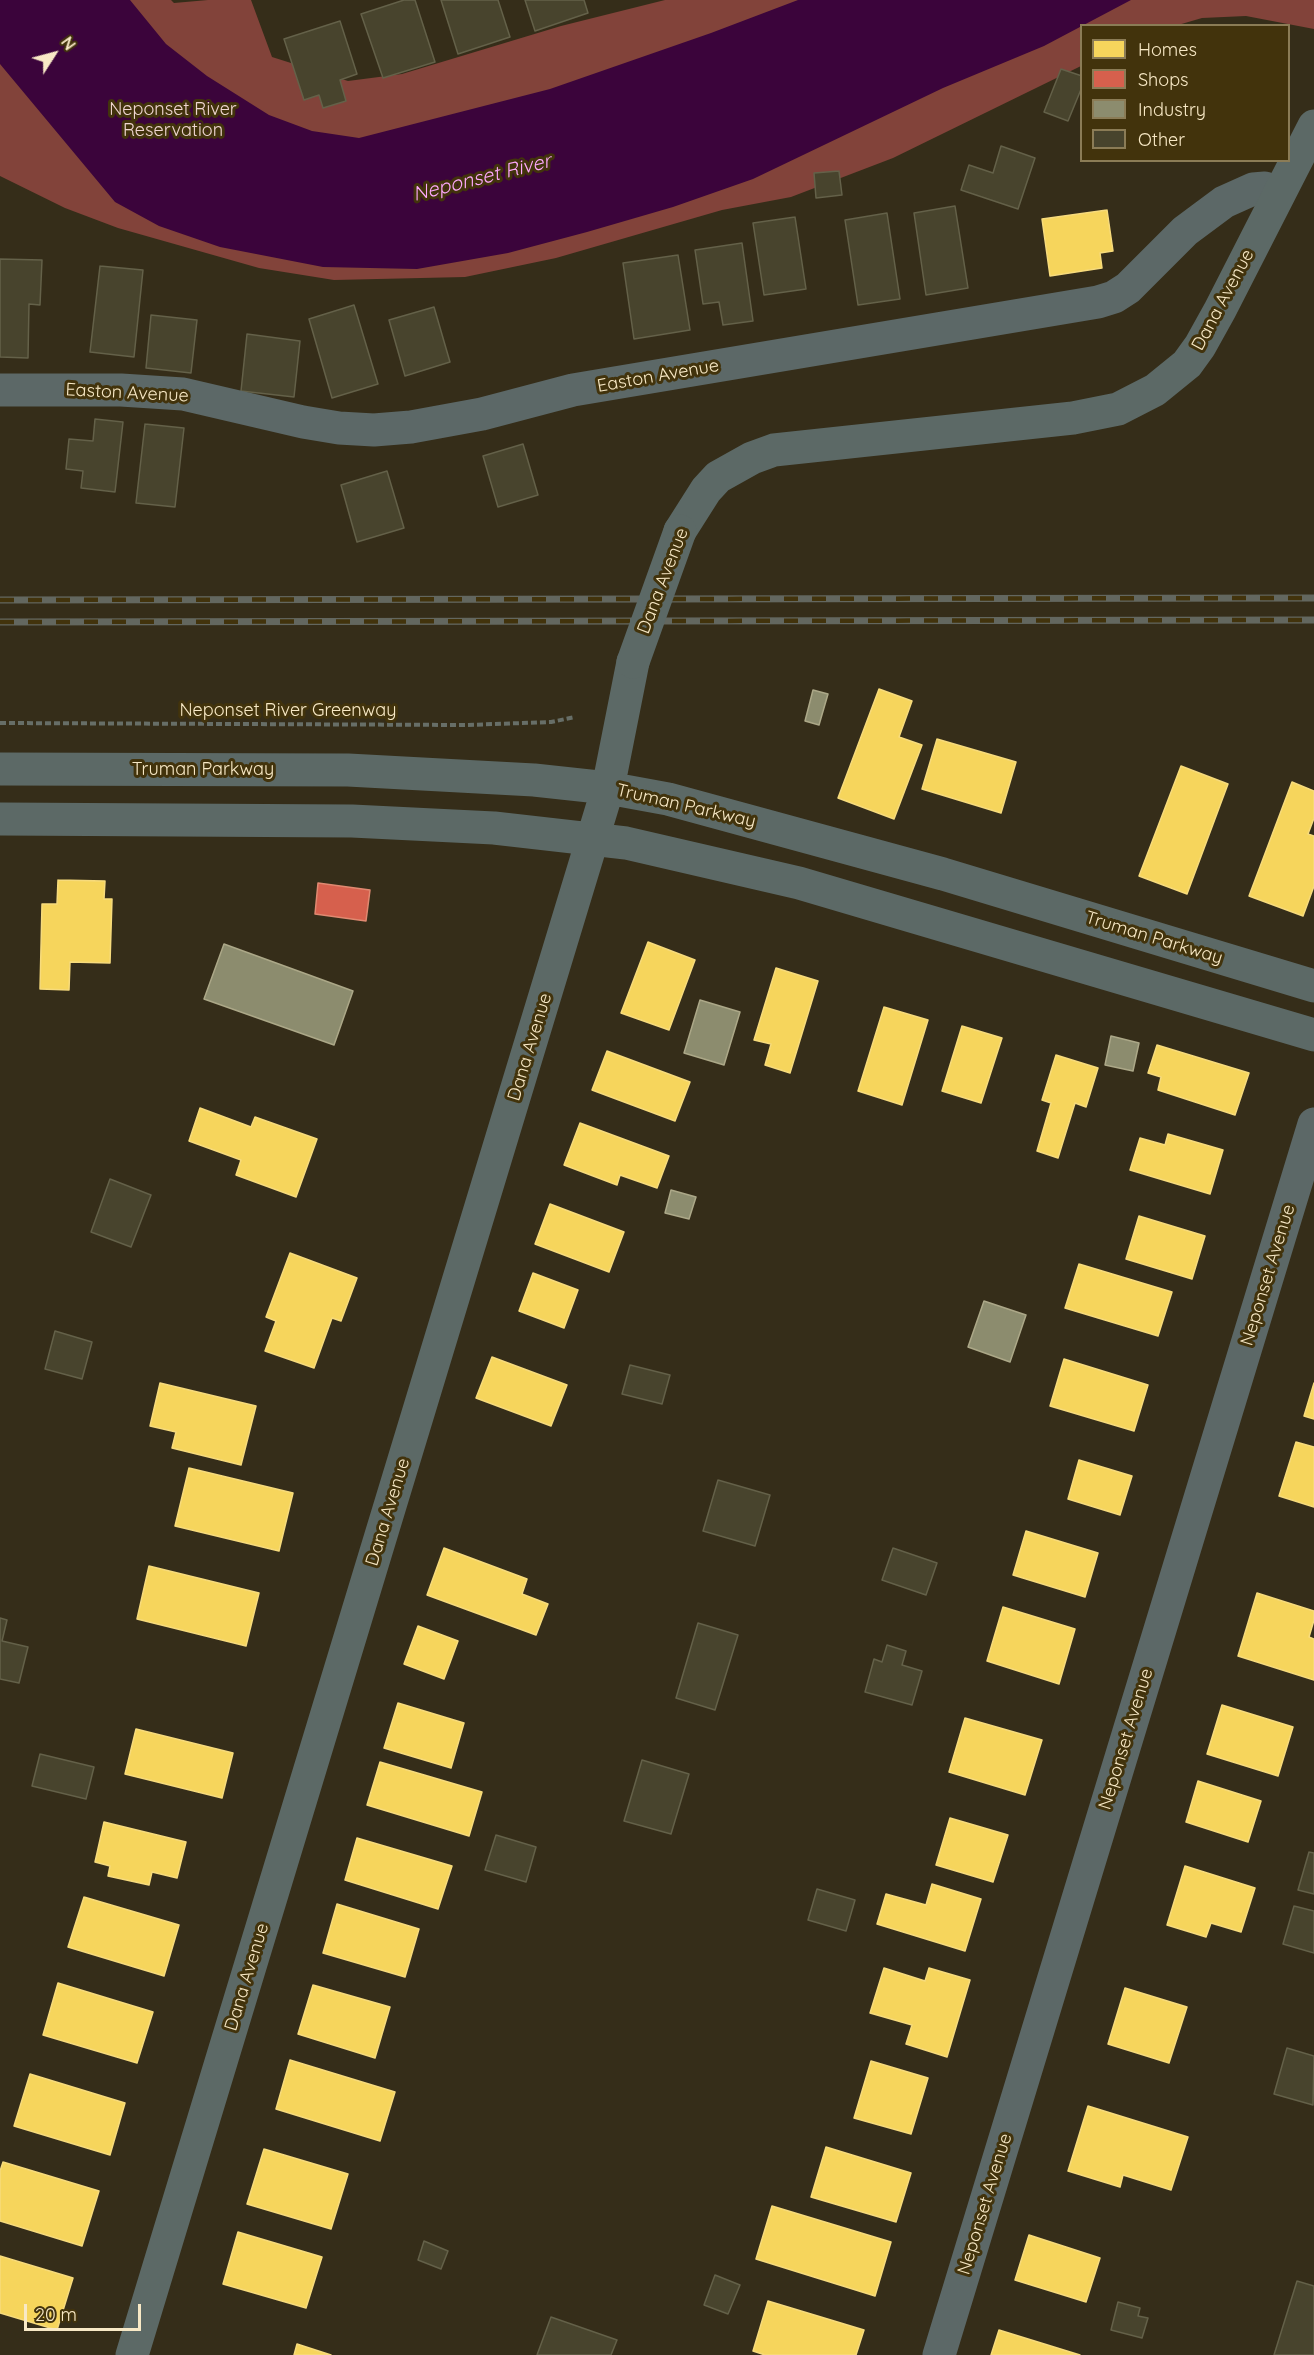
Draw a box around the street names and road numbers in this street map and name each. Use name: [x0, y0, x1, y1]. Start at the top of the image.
street label: Dana Avenue: [1187, 246, 1259, 354]
street label: Easton Avenue: [595, 355, 721, 397]
street label: Easton Avenue: [65, 379, 189, 407]
street label: Dana Avenue: [633, 525, 693, 637]
street label: Neponset River Greenway: [180, 700, 396, 722]
street label: Truman Parkway: [132, 759, 274, 781]
street label: Truman Parkway: [614, 779, 758, 833]
street label: Truman Parkway: [1083, 907, 1225, 969]
street label: Dana Avenue: [503, 990, 557, 1104]
street label: Neponset Avenue: [1236, 1202, 1300, 1348]
street label: Dana Avenue: [361, 1455, 415, 1569]
street label: Neponset Avenue: [1094, 1666, 1158, 1812]
street label: Dana Avenue: [220, 1920, 274, 2034]
street label: Neponset Avenue: [953, 2131, 1017, 2277]

